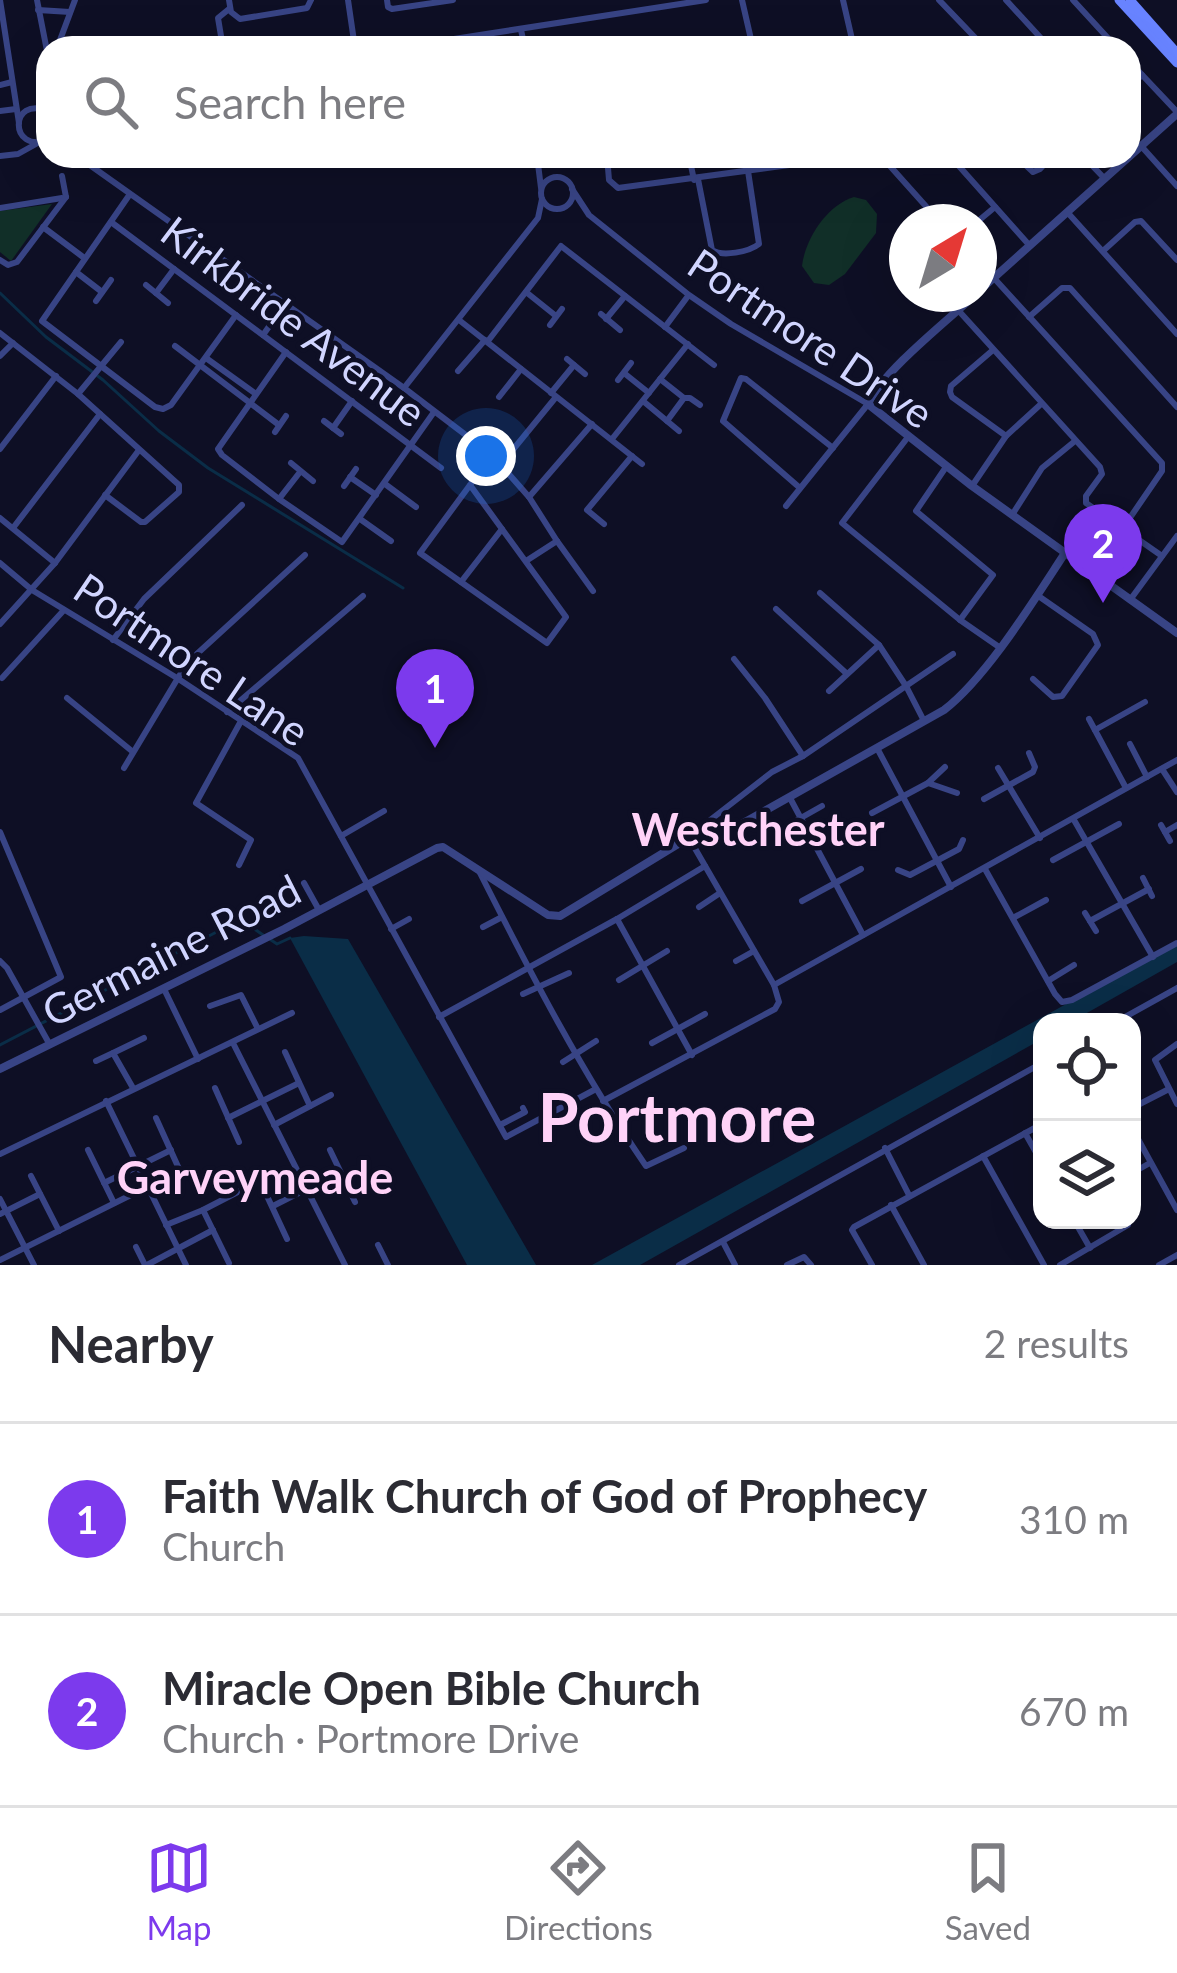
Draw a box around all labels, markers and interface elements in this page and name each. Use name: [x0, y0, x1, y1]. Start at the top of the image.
search box: [36, 36, 1141, 168]
icon: search: [78, 69, 144, 135]
text: Search here: [174, 75, 406, 129]
north arrow: [889, 204, 997, 312]
street label: Kirkbride Avenue: [152, 205, 436, 437]
street label: Portmore Drive: [679, 238, 943, 438]
your location: [456, 426, 516, 486]
pin: 2: [1064, 504, 1142, 603]
street label: Portmore Lane: [65, 562, 319, 756]
pin: 1: [396, 649, 474, 748]
district label: Westchester: [631, 802, 885, 856]
street label: Germaine Road: [34, 864, 308, 1036]
map controls: [1033, 1013, 1141, 1229]
button: locate: [1033, 1013, 1141, 1121]
district label: Portmore: [538, 1077, 816, 1156]
button: layers: [1033, 1121, 1141, 1229]
district label: Garveymeade: [117, 1150, 393, 1204]
text: Nearby: [48, 1313, 214, 1374]
text: 2 results: [984, 1320, 1129, 1366]
text: Faith Walk Church of God of Prophecy: [162, 1469, 927, 1523]
text: 1: [76, 1496, 98, 1542]
text: 310 m: [1019, 1496, 1129, 1542]
text: Church: [162, 1523, 285, 1569]
text: Miracle Open Bible Church: [162, 1661, 701, 1715]
text: 2: [76, 1688, 98, 1734]
text: 670 m: [1019, 1688, 1129, 1734]
text: Church · Portmore Drive: [162, 1715, 579, 1761]
tab: Map: [146, 1835, 212, 1947]
tab: Directions: [504, 1835, 653, 1947]
tab: Saved: [945, 1835, 1031, 1947]

